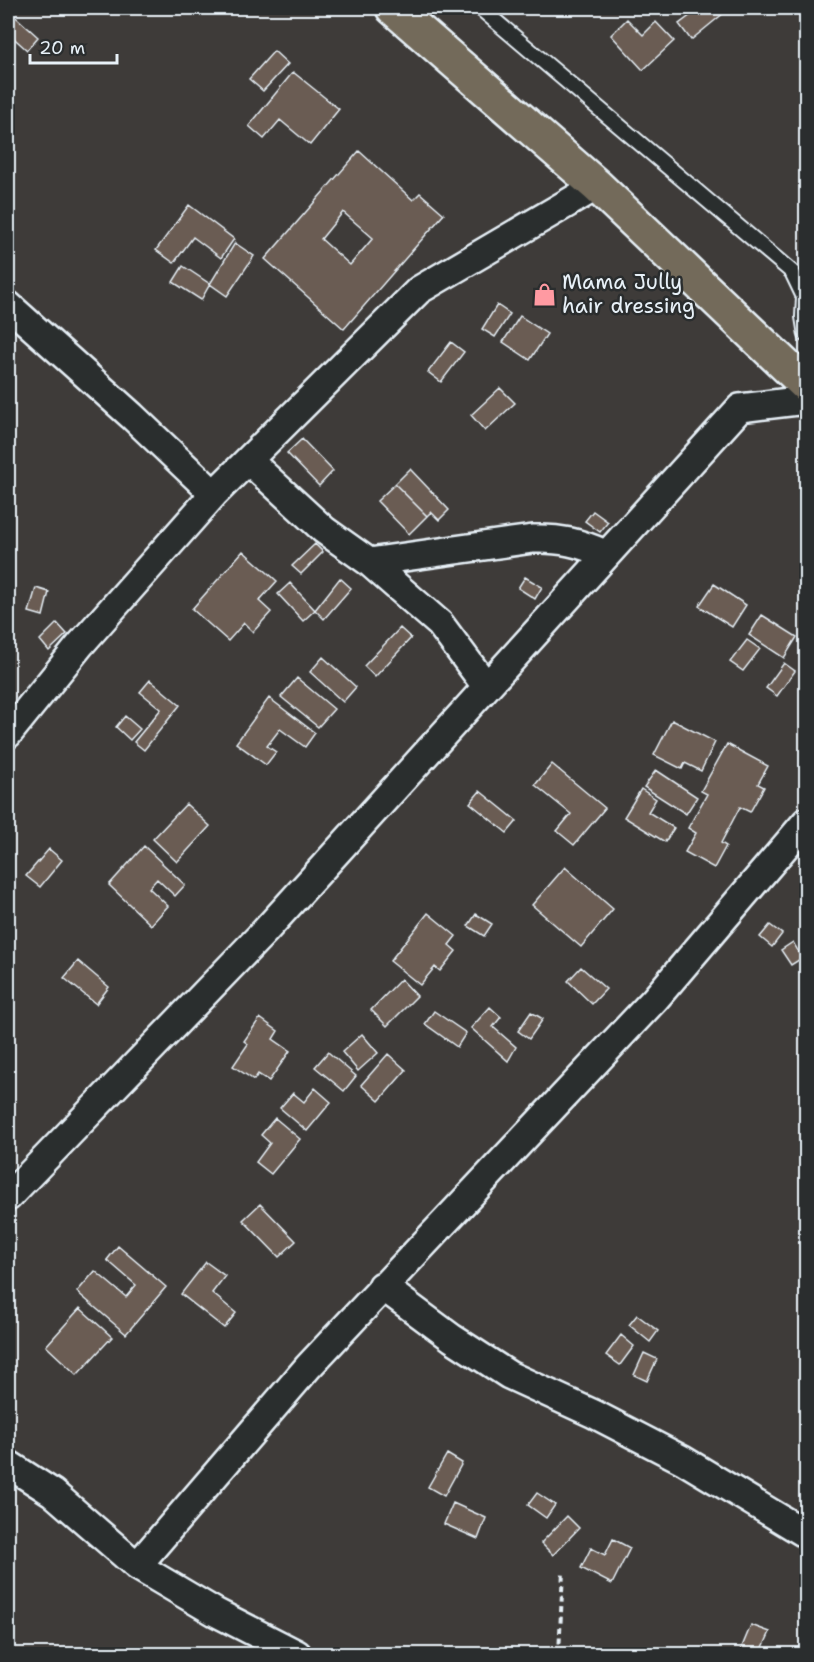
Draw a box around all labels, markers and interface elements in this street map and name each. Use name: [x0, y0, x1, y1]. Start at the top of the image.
scale bar: [30, 27, 117, 65]
text: 20 m: [39, 36, 85, 60]
place label: Mama Jully hair dressing: [562, 268, 695, 320]
shop icon: Mama Jully hair dressing: [531, 281, 557, 307]

